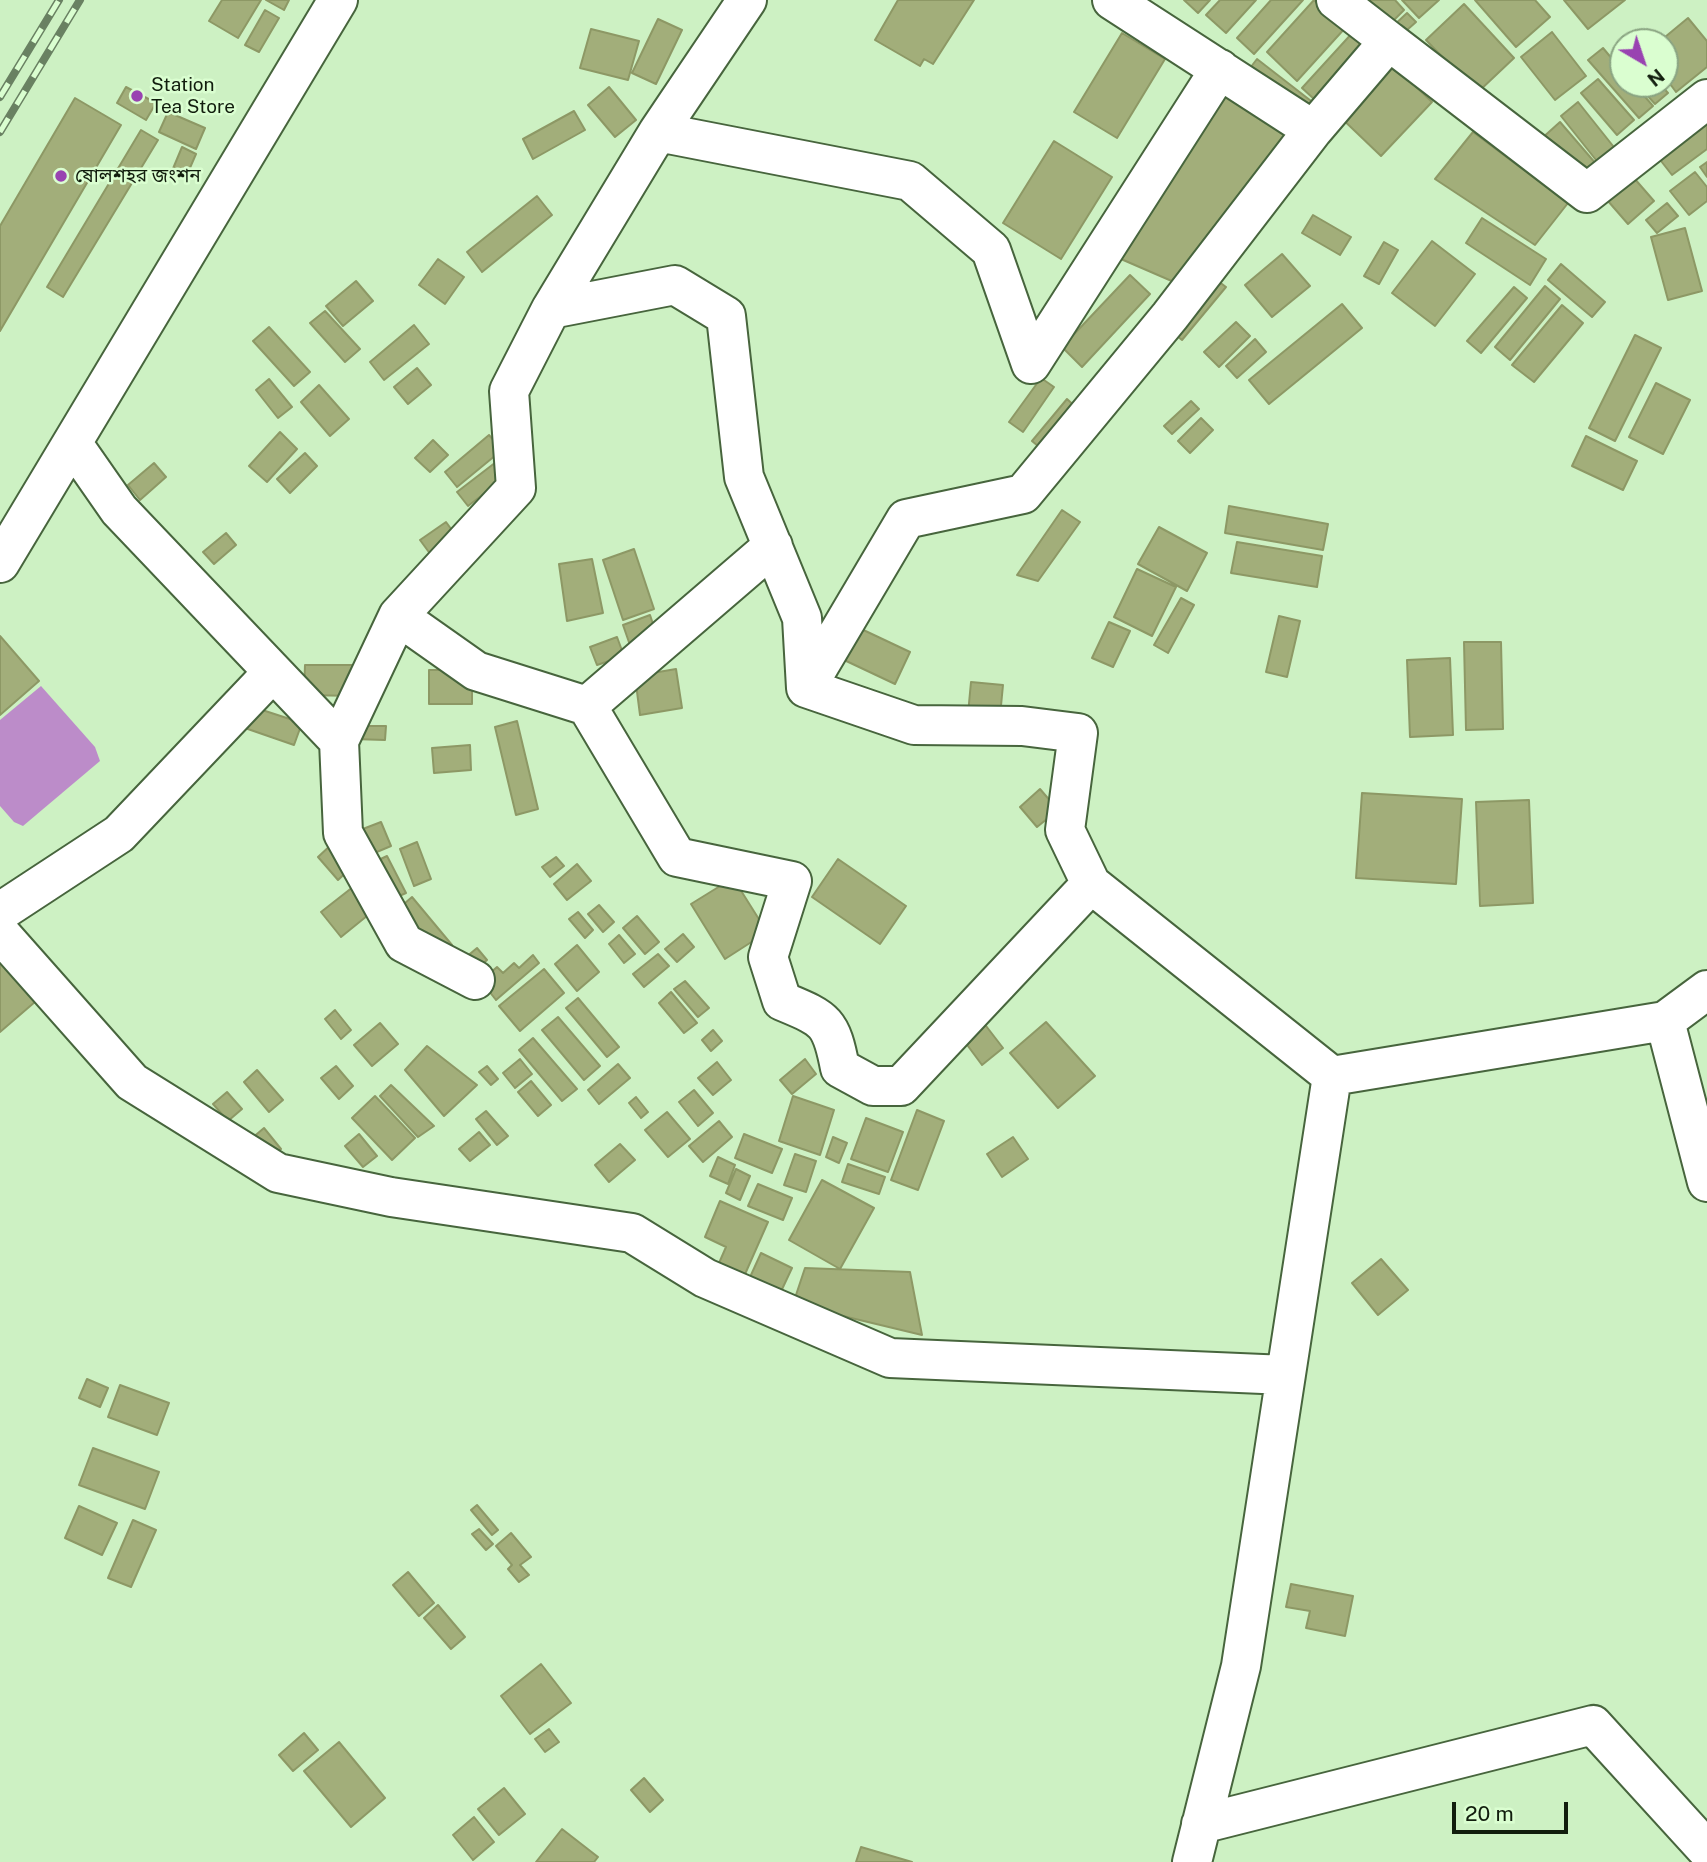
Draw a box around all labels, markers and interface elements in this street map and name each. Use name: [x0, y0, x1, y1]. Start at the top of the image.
north arrow: [1609, 28, 1679, 98]
text: N: [1643, 65, 1669, 91]
place label: Station Tea Store: [151, 74, 235, 118]
marker: Station Tea Store: [129, 88, 145, 104]
place label: ষোলশহর জংশন: [75, 165, 201, 187]
marker: ষোলশহর জংশন: [53, 168, 69, 184]
scale bar: [1455, 1788, 1570, 1832]
text: 20 m: [1465, 1801, 1514, 1826]

